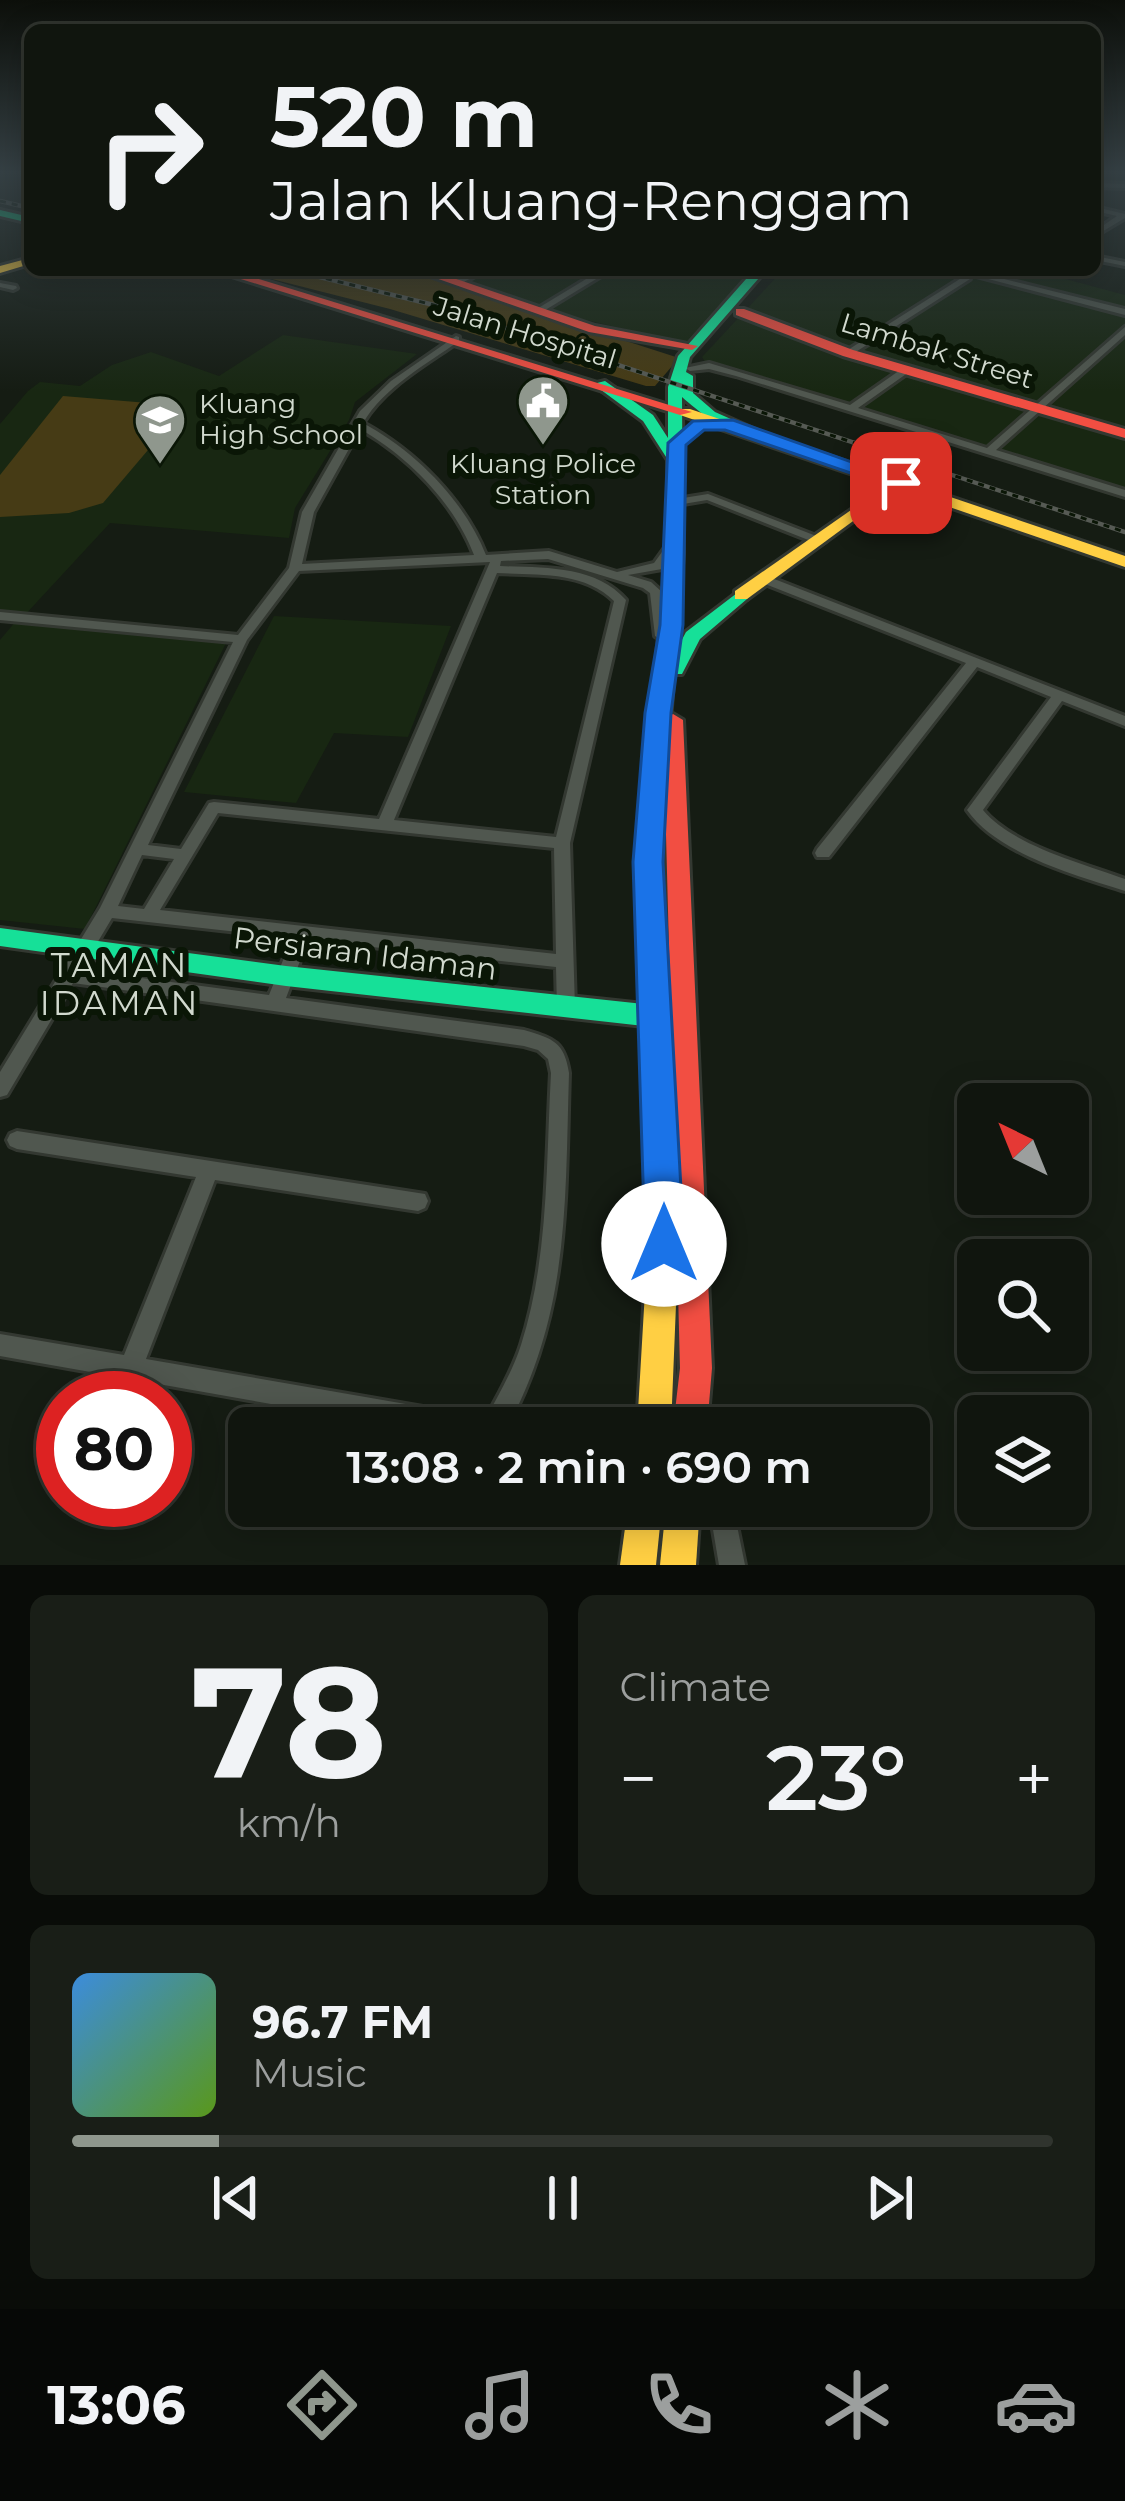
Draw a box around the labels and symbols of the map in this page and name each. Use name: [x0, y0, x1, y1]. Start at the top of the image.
street label: Jalan Hospital: [429, 289, 620, 376]
street label: Lambak Street: [837, 306, 1037, 395]
public building icon: Kluang Police Station: [515, 373, 571, 447]
place label: Kluang High School: [199, 387, 363, 451]
school or university icon: Kluang High School: [132, 392, 188, 466]
pin: [850, 432, 952, 534]
place label: Kluang Police Station: [450, 447, 636, 511]
street label: Persiaran Idaman: [231, 919, 499, 988]
district label: TAMAN IDAMAN: [40, 945, 200, 1023]
north arrow: [957, 1083, 1089, 1215]
position arrow: [601, 1181, 727, 1307]
speed limit sign: 80: [36, 1371, 192, 1527]

